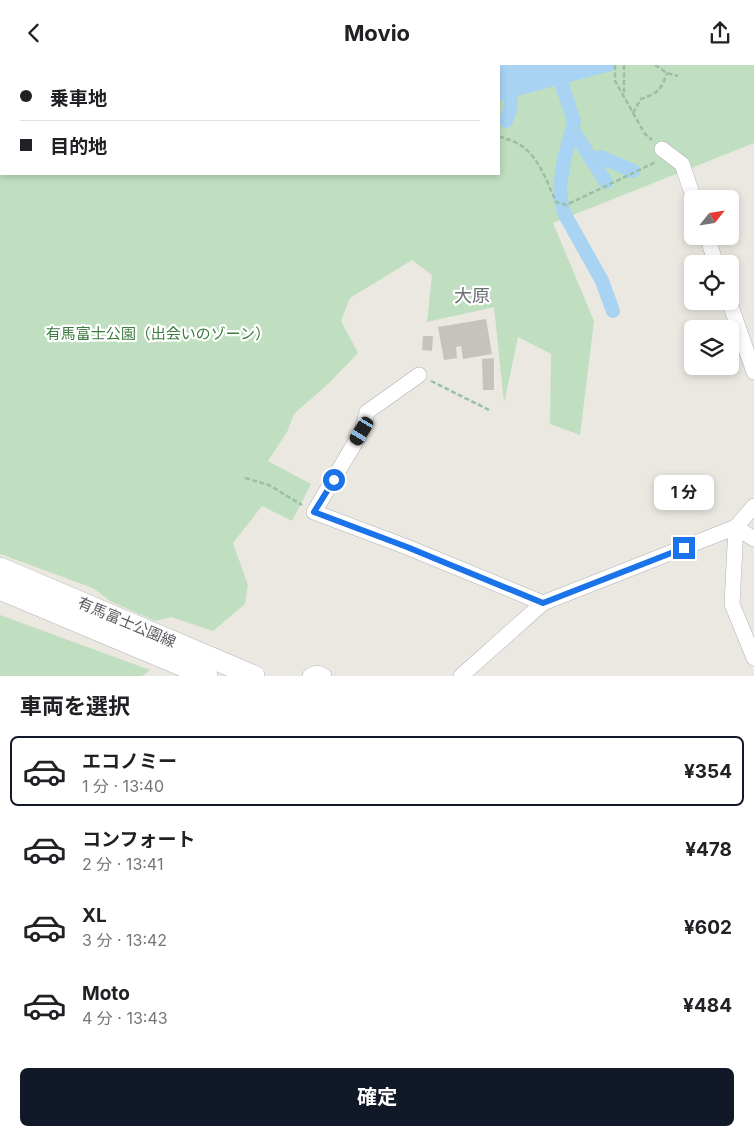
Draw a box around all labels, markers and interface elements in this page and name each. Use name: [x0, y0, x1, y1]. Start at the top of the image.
icon: back: [20, 19, 48, 47]
icon: share: [706, 19, 734, 47]
text: Movio: [344, 20, 410, 46]
text: 乗車地: [50, 87, 107, 110]
text: 目的地: [50, 135, 107, 158]
north arrow: [684, 190, 739, 245]
map controls: [684, 190, 739, 375]
button: locate: [684, 255, 739, 310]
district label: 大原: [454, 285, 490, 306]
button: layers: [684, 320, 739, 375]
park label: 有馬富士公園（出会いのゾーン）: [46, 324, 270, 343]
car: [347, 414, 376, 448]
route start: [323, 469, 345, 491]
callout: 1 分: [654, 475, 714, 511]
text: 1 分: [671, 482, 697, 502]
route end: [673, 537, 695, 559]
street label: 有馬富士公園線: [75, 593, 179, 651]
text: 車両を選択: [20, 693, 130, 719]
icon: car: [22, 749, 67, 794]
text: エコノミー: [82, 750, 177, 773]
text: ¥354: [684, 760, 732, 783]
text: 1 分 · 13:40: [82, 776, 164, 796]
icon: car: [22, 827, 67, 872]
text: コンフォート: [82, 828, 195, 851]
text: ¥478: [685, 838, 732, 861]
text: 2 分 · 13:41: [82, 854, 163, 874]
text: XL: [82, 904, 107, 927]
icon: car: [22, 905, 67, 950]
text: ¥602: [684, 916, 732, 939]
text: 3 分 · 13:42: [82, 930, 167, 950]
text: Moto: [82, 982, 130, 1005]
icon: car: [22, 983, 67, 1028]
text: ¥484: [683, 994, 732, 1017]
text: 4 分 · 13:43: [82, 1008, 168, 1028]
button: 確定: [20, 1068, 734, 1126]

